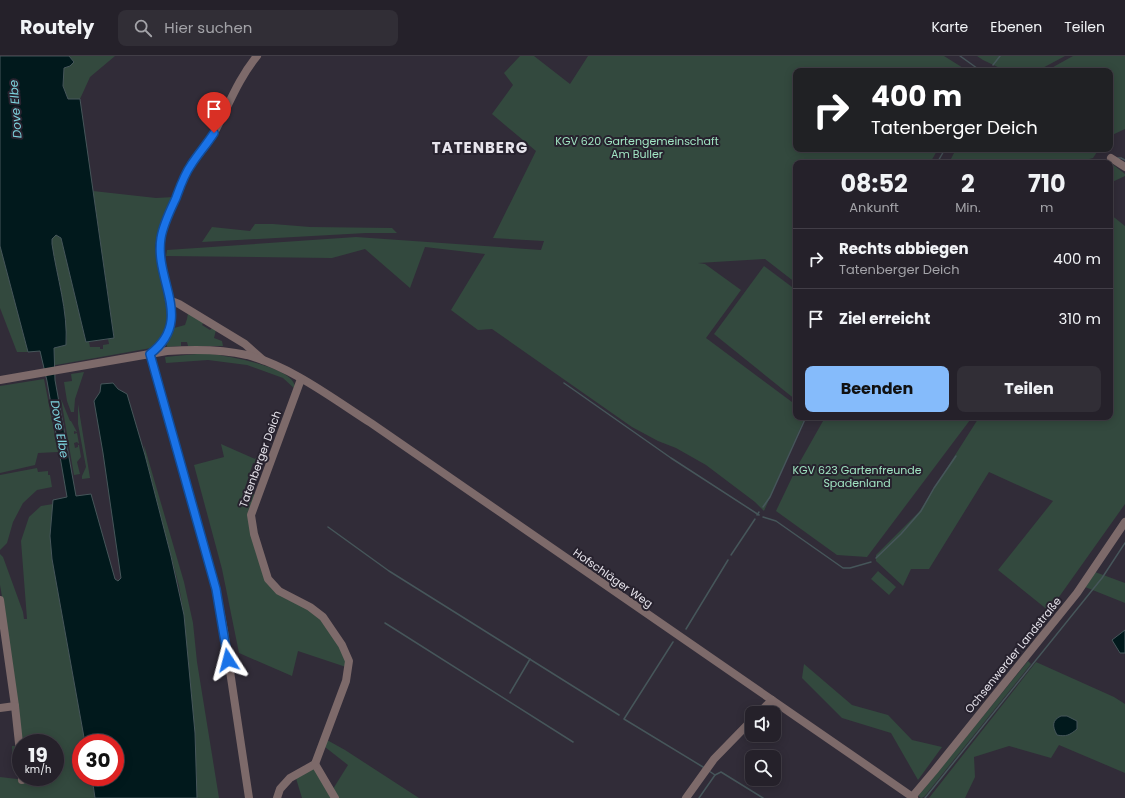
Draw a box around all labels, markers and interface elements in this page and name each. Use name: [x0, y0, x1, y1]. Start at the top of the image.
search box: [118, 10, 398, 46]
text: Routely: [20, 14, 94, 41]
icon: search: [132, 17, 154, 39]
text: Hier suchen: [164, 17, 252, 38]
text: Karte: [931, 17, 968, 37]
text: Ebenen: [990, 17, 1042, 37]
text: Teilen: [1064, 17, 1105, 37]
text: 400 m: [871, 77, 962, 116]
water label: Dove Elbe: [4, 79, 26, 139]
icon: right: [805, 84, 857, 136]
pin: [197, 92, 231, 133]
icon: arrive: [203, 98, 225, 120]
text: Tatenberger Deich: [871, 115, 1038, 140]
park label: KGV 620 Gartengemeinschaft Am Buller: [555, 133, 719, 162]
district label: TATENBERG: [432, 137, 528, 158]
text: 08:52: [840, 167, 908, 200]
text: 2: [961, 167, 975, 200]
text: 710: [1028, 167, 1066, 200]
text: Ankunft: [849, 198, 899, 217]
text: Min.: [955, 198, 981, 217]
text: m: [1040, 198, 1054, 217]
text: Rechts abbiegen: [839, 238, 969, 259]
icon: right: [805, 248, 827, 270]
text: 400 m: [1053, 248, 1101, 269]
text: Tatenberger Deich: [839, 260, 959, 279]
icon: arrive: [805, 308, 827, 330]
text: Ziel erreicht: [839, 308, 930, 329]
text: 310 m: [1058, 308, 1101, 329]
button: Beenden: [805, 366, 949, 412]
button: Teilen: [957, 366, 1101, 412]
water label: Dove Elbe: [47, 399, 74, 460]
street label: Tatenberger Deich: [235, 408, 285, 510]
park label: KGV 623 Gartenfreunde Spadenland: [792, 462, 922, 491]
street label: Hofschläger Weg: [570, 544, 656, 612]
street label: Ochsenwerder Landstraße: [961, 593, 1065, 717]
position arrow: [207, 639, 249, 681]
map controls: [745, 706, 781, 786]
button: sound: [745, 706, 781, 742]
speed limit sign: 30: [72, 734, 124, 786]
text: 19: [28, 741, 48, 769]
button: search: [745, 750, 781, 786]
text: km/h: [25, 762, 51, 777]

